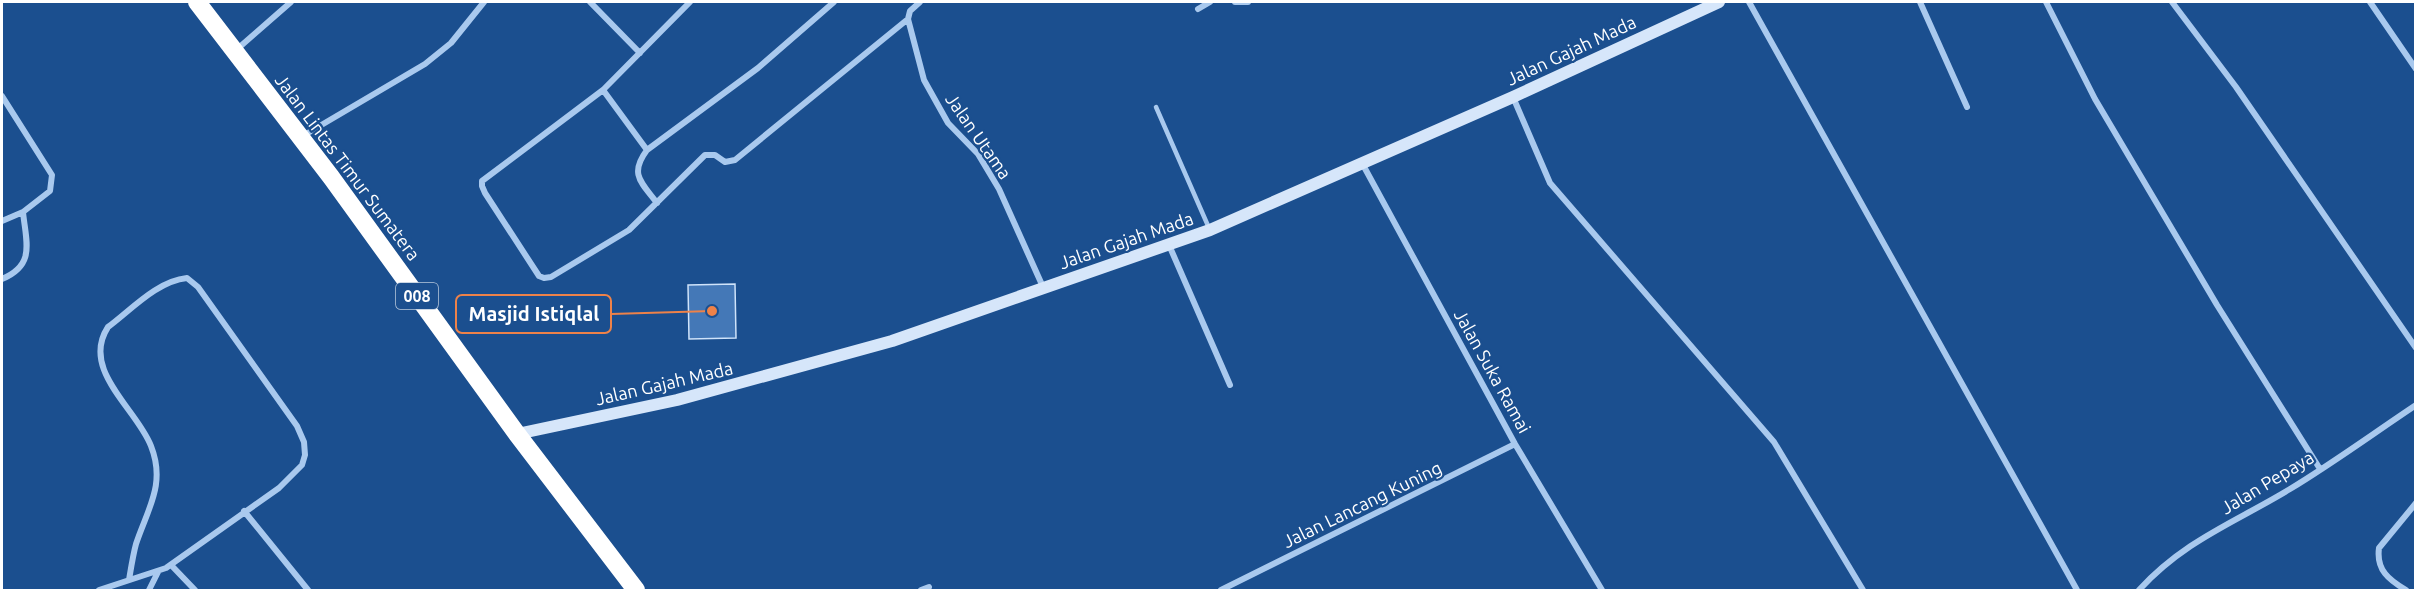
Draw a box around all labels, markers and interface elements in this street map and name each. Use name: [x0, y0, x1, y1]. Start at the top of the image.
street label: Jalan Gajah Mada: [1503, 11, 1639, 89]
street label: Jalan Lintas Timur Sumatera: [272, 70, 424, 264]
street label: Jalan Utama: [942, 89, 1016, 183]
street label: Jalan Gajah Mada: [1056, 208, 1196, 272]
road number: 008: [396, 283, 438, 309]
callout: Masjid Istiqlal: [456, 295, 611, 333]
text: Masjid Istiqlal: [469, 302, 599, 325]
street label: Jalan Suka Ramai: [1451, 306, 1535, 436]
street label: Jalan Gajah Mada: [593, 357, 735, 409]
street label: Jalan Pepaya: [2217, 447, 2317, 517]
street label: Jalan Lancang Kuning: [1279, 457, 1445, 551]

